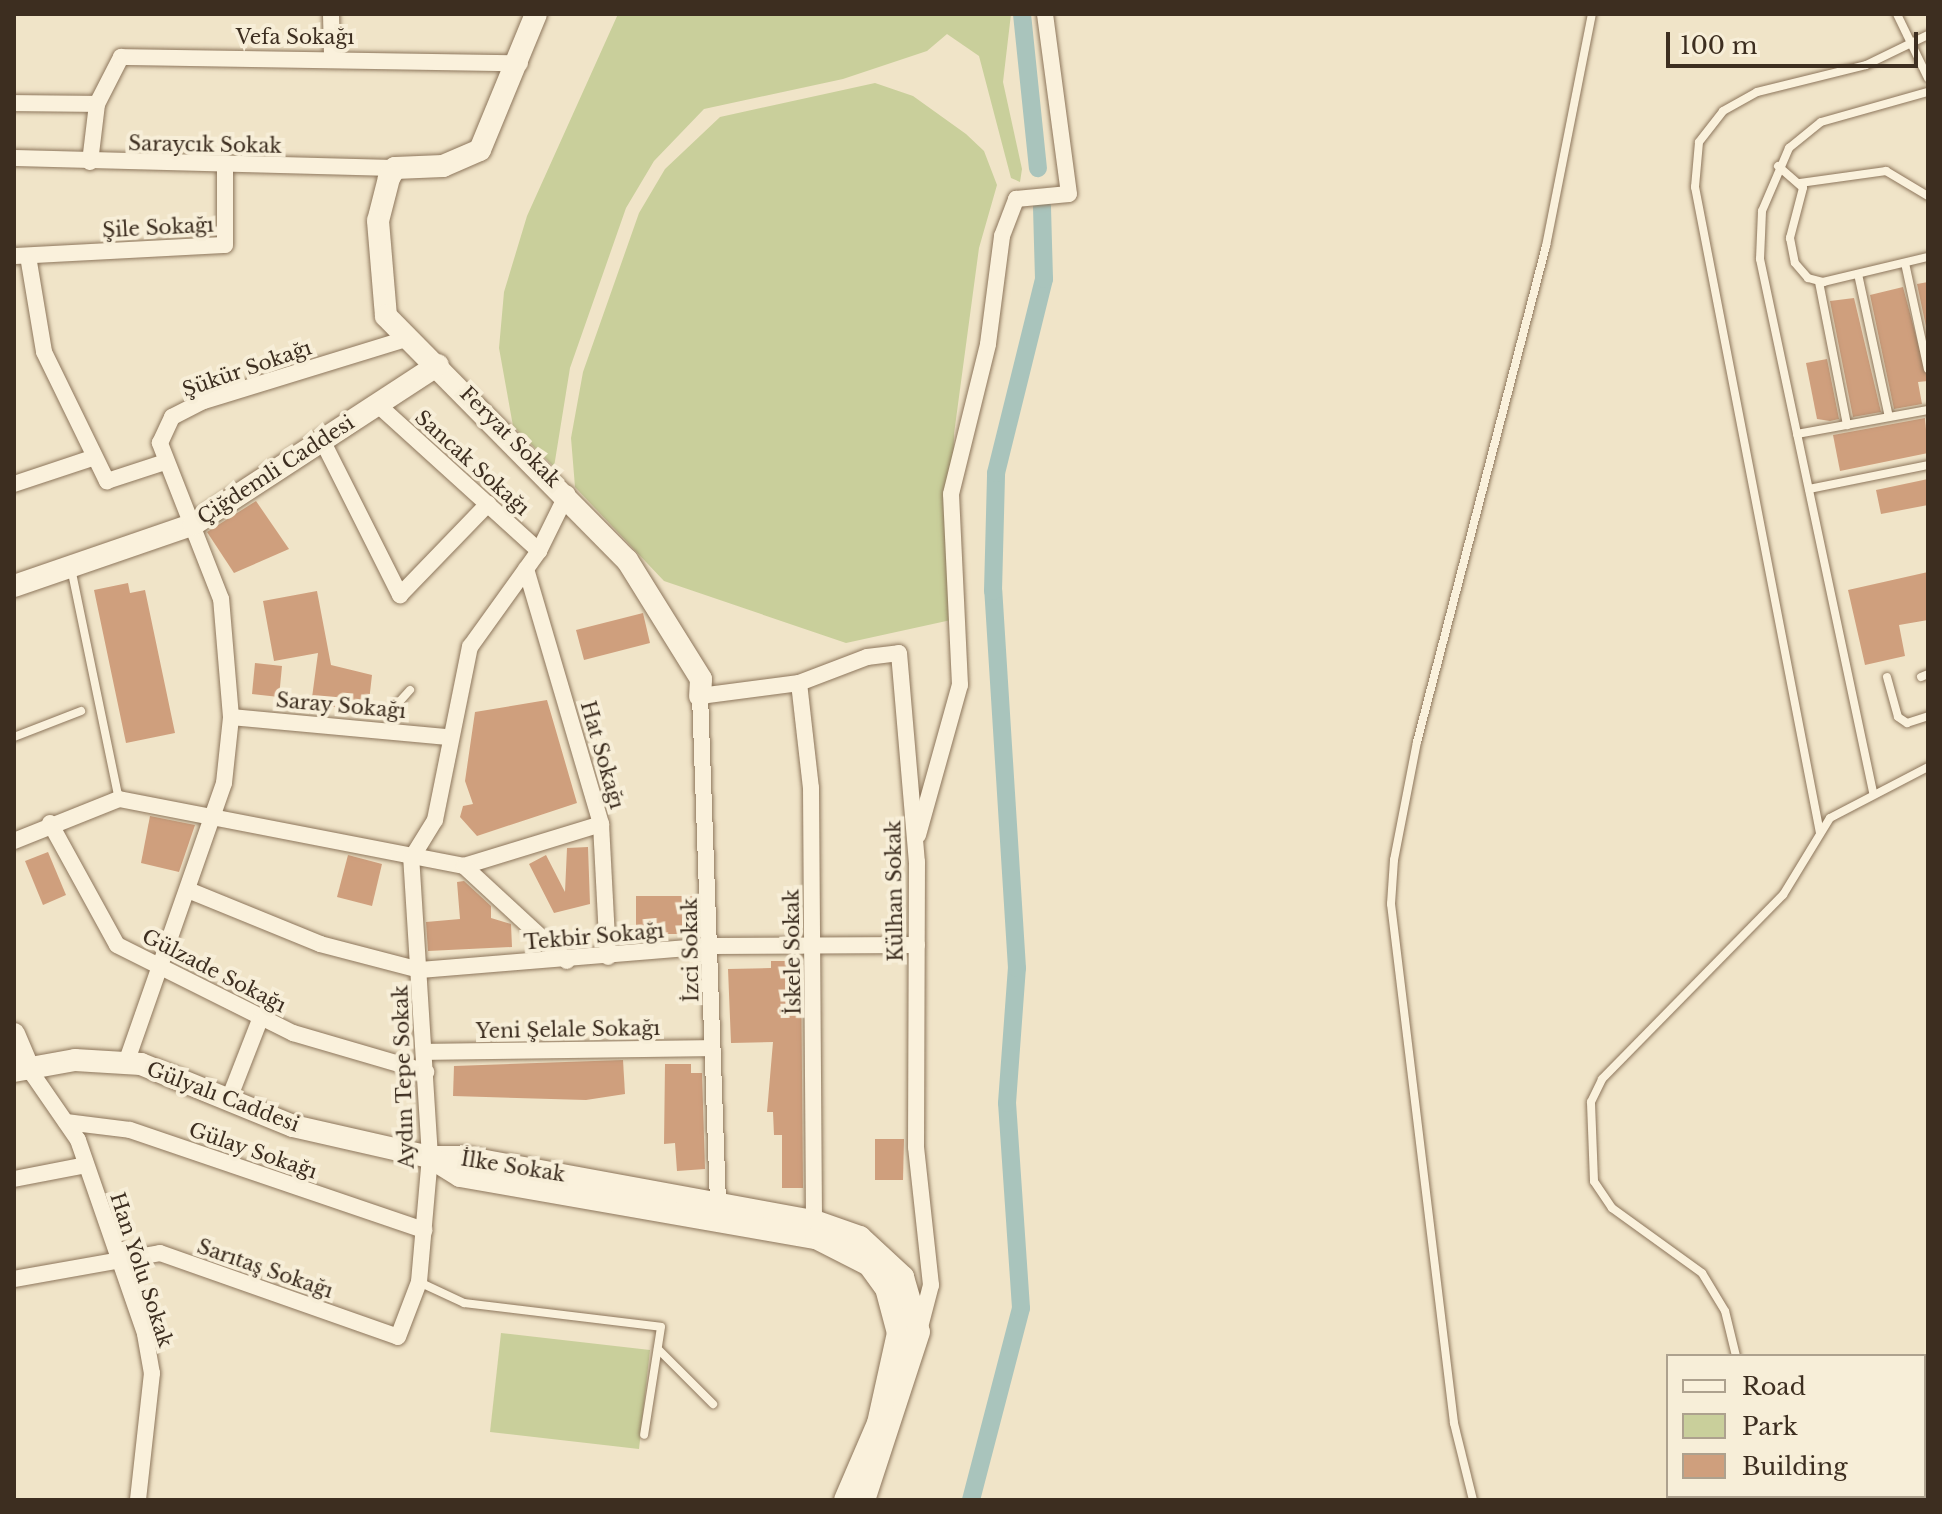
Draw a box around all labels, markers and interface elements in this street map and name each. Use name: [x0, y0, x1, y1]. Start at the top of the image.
scale bar: [1670, 16, 1922, 66]
street label: Vefa Sokağı: [236, 25, 354, 49]
text: 100 m: [1680, 31, 1758, 60]
street label: Saraycık Sokak: [128, 132, 282, 158]
street label: Şile Sokağı: [102, 213, 214, 243]
street label: Şükür Sokağı: [179, 336, 315, 402]
street label: Feryat Sokak: [455, 382, 565, 492]
street label: Sancak Sokağı: [410, 405, 534, 521]
street label: Çiğdemli Caddesi: [193, 410, 359, 530]
street label: Saray Sokağı: [275, 688, 407, 724]
street label: Hat Sokağı: [575, 698, 629, 812]
street label: Külhan Sokak: [882, 820, 908, 962]
street label: İskele Sokak: [780, 889, 806, 1015]
street label: İzci Sokak: [678, 898, 704, 1002]
street label: Tekbir Sokağı: [523, 919, 665, 955]
street label: Gülzade Sokağı: [138, 924, 290, 1018]
street label: Aydın Tepe Sokak: [389, 984, 419, 1170]
street label: Yeni Şelale Sokağı: [476, 1016, 660, 1044]
street label: Gülyalı Caddesi: [143, 1057, 303, 1137]
street label: Gülay Sokağı: [185, 1118, 321, 1184]
street label: İlke Sokak: [459, 1147, 567, 1187]
street label: Han Yolu Sokak: [105, 1189, 177, 1351]
street label: Sarıtaş Sokağı: [194, 1235, 336, 1303]
legend: [1666, 1354, 1926, 1498]
text: Road: [1742, 1372, 1806, 1401]
text: Park: [1742, 1412, 1798, 1441]
text: Building: [1742, 1452, 1848, 1481]

